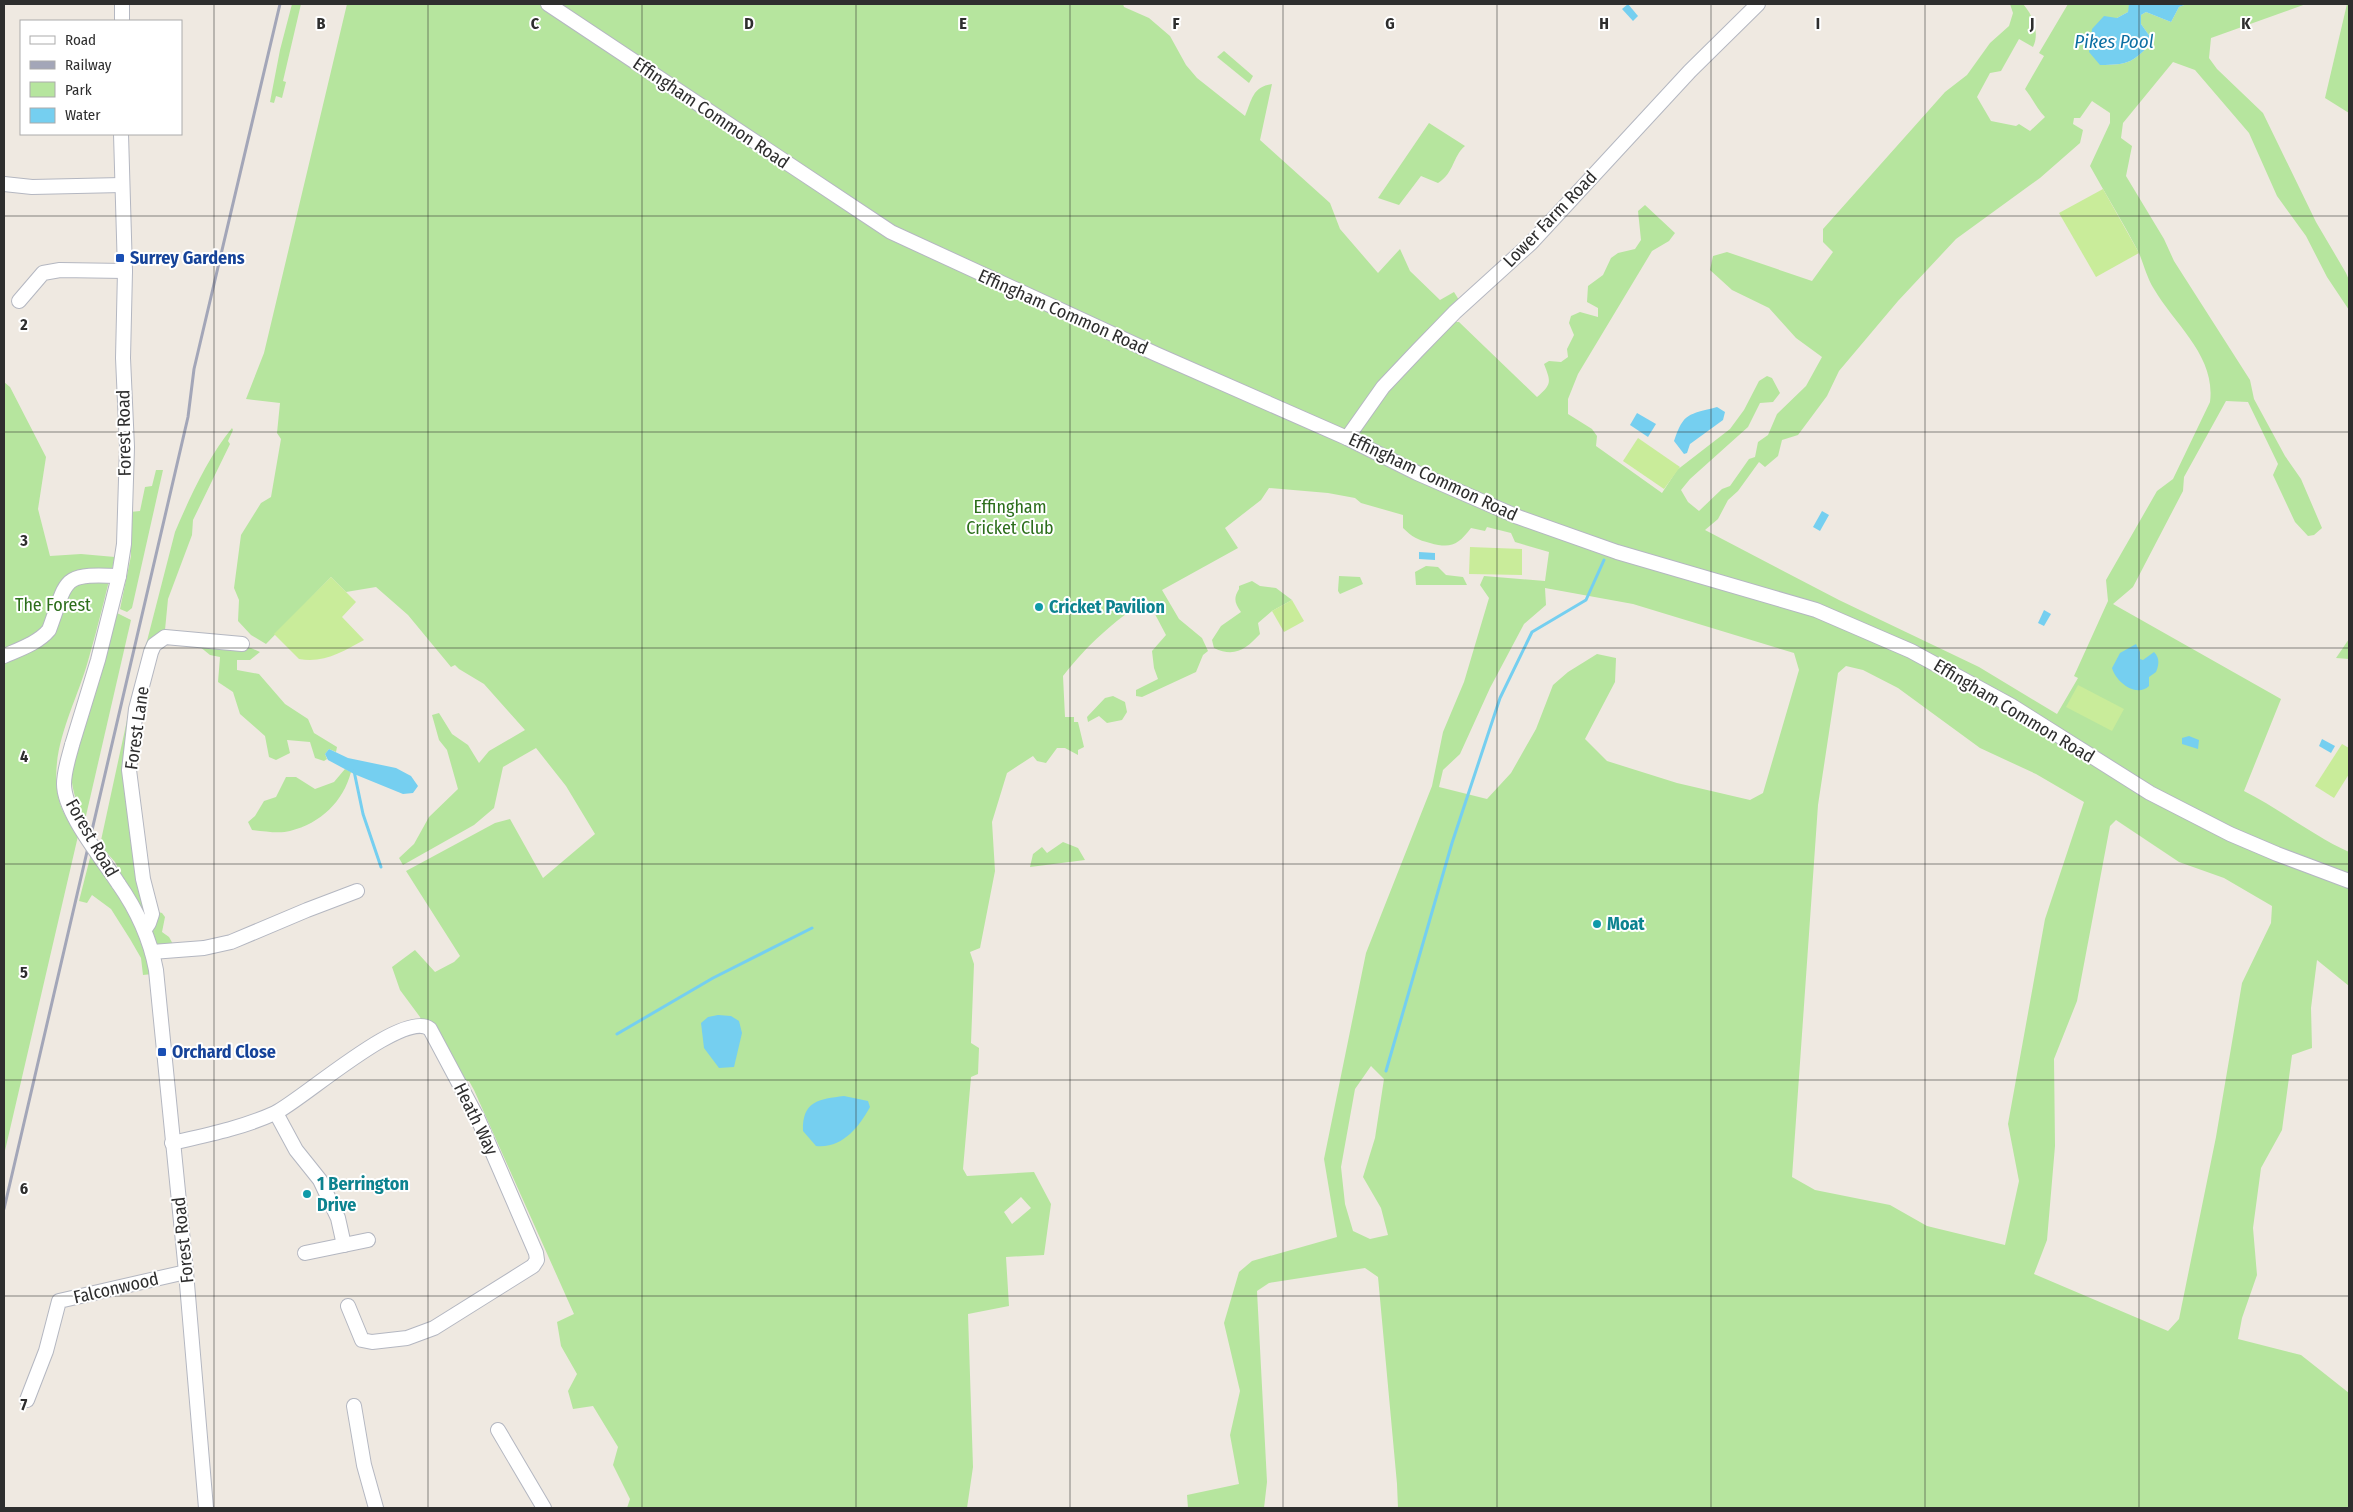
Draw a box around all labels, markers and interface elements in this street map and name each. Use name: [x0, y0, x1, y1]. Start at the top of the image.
text: B: [317, 14, 326, 33]
text: C: [531, 14, 540, 33]
text: D: [744, 14, 754, 33]
text: E: [959, 14, 967, 33]
text: F: [1172, 14, 1180, 33]
text: G: [1385, 14, 1395, 33]
text: H: [1599, 14, 1609, 33]
text: I: [1816, 14, 1820, 33]
text: J: [2029, 14, 2034, 33]
text: K: [2241, 14, 2251, 33]
legend: [20, 20, 182, 135]
water label: Pikes Pool: [2074, 30, 2154, 53]
text: Road: [65, 31, 96, 49]
street label: Effingham Common Road: [629, 53, 793, 173]
text: Railway: [65, 56, 112, 74]
text: Park: [65, 81, 92, 99]
text: Water: [65, 106, 101, 124]
street label: Lower Farm Road: [1498, 166, 1602, 272]
place label: Surrey Gardens: [130, 247, 245, 269]
marker: Surrey Gardens: [114, 252, 126, 264]
street label: Effingham Common Road: [975, 265, 1151, 359]
text: 2: [19, 315, 28, 334]
street label: Forest Road: [112, 390, 136, 476]
street label: Effingham Common Road: [1345, 428, 1521, 526]
park label: Effingham Cricket Club: [966, 496, 1054, 539]
text: 3: [19, 531, 28, 550]
park label: The Forest: [15, 594, 91, 616]
place label: Cricket Pavilion: [1049, 596, 1165, 618]
marker: Cricket Pavilion: [1033, 601, 1045, 613]
street label: Effingham Common Road: [1930, 654, 2098, 768]
street label: Forest Lane: [120, 685, 154, 771]
text: 4: [20, 747, 28, 766]
street label: Forest Road: [61, 795, 123, 881]
place label: Moat: [1607, 913, 1645, 935]
marker: Moat: [1591, 918, 1603, 930]
text: 5: [20, 963, 28, 982]
place label: Orchard Close: [172, 1041, 276, 1063]
marker: Orchard Close: [156, 1046, 168, 1058]
street label: Heath Way: [449, 1079, 503, 1159]
place label: 1 Berrington Drive: [317, 1173, 409, 1216]
text: 6: [20, 1179, 28, 1198]
marker: 1 Berrington Drive: [301, 1188, 313, 1200]
street label: Forest Road: [168, 1196, 198, 1284]
street label: Falconwood: [71, 1268, 161, 1308]
text: 7: [21, 1395, 28, 1414]

